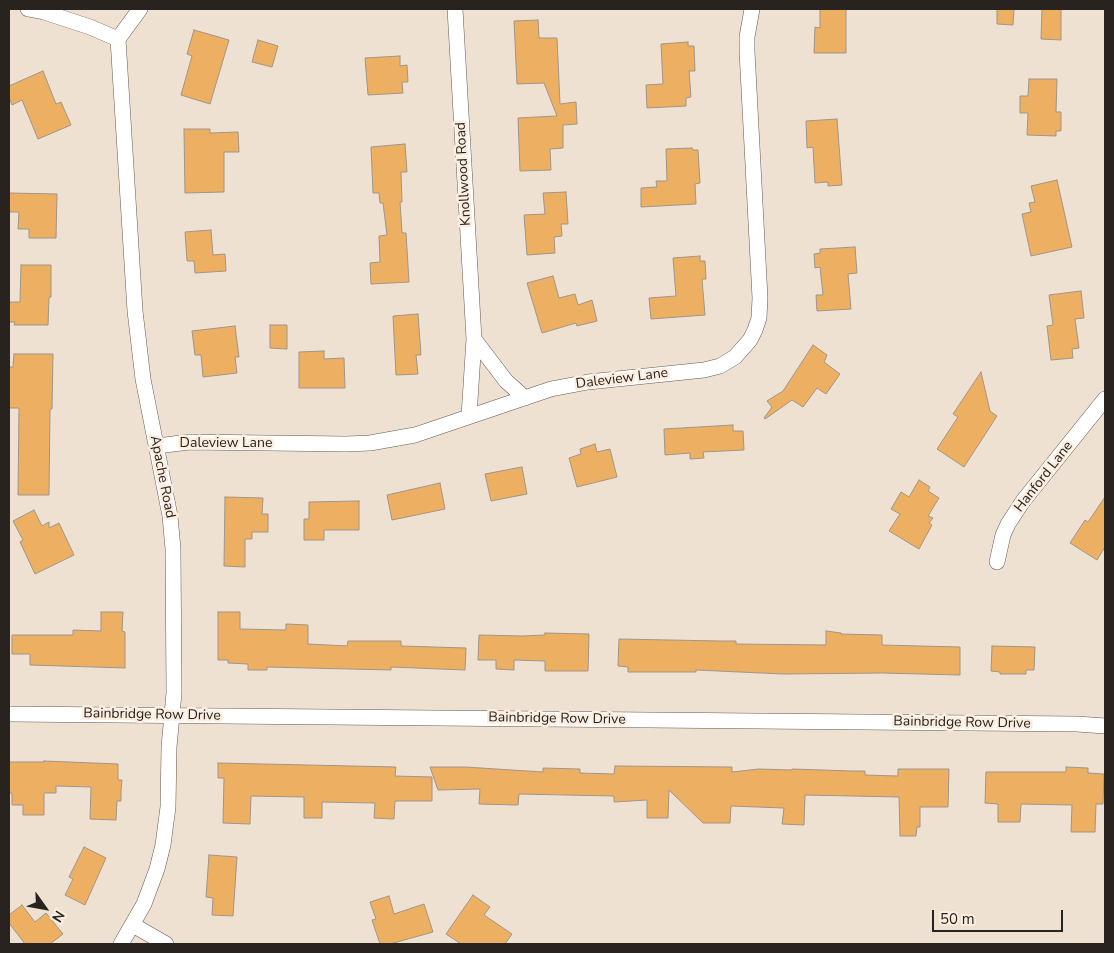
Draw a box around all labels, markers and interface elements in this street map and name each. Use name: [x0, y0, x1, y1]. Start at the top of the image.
street label: Knollwood Road: [453, 122, 475, 226]
street label: Daleview Lane: [575, 365, 669, 393]
street label: Apache Road: [146, 434, 178, 520]
street label: Daleview Lane: [180, 436, 272, 452]
street label: Hanford Lane: [1011, 438, 1077, 516]
street label: Bainbridge Row Drive: [83, 705, 221, 725]
street label: Bainbridge Row Drive: [488, 709, 626, 729]
street label: Bainbridge Row Drive: [893, 713, 1031, 733]
north arrow: [20, 883, 70, 933]
scale bar: [934, 900, 1065, 932]
text: N: [47, 907, 69, 926]
text: 50 m: [940, 909, 975, 929]

